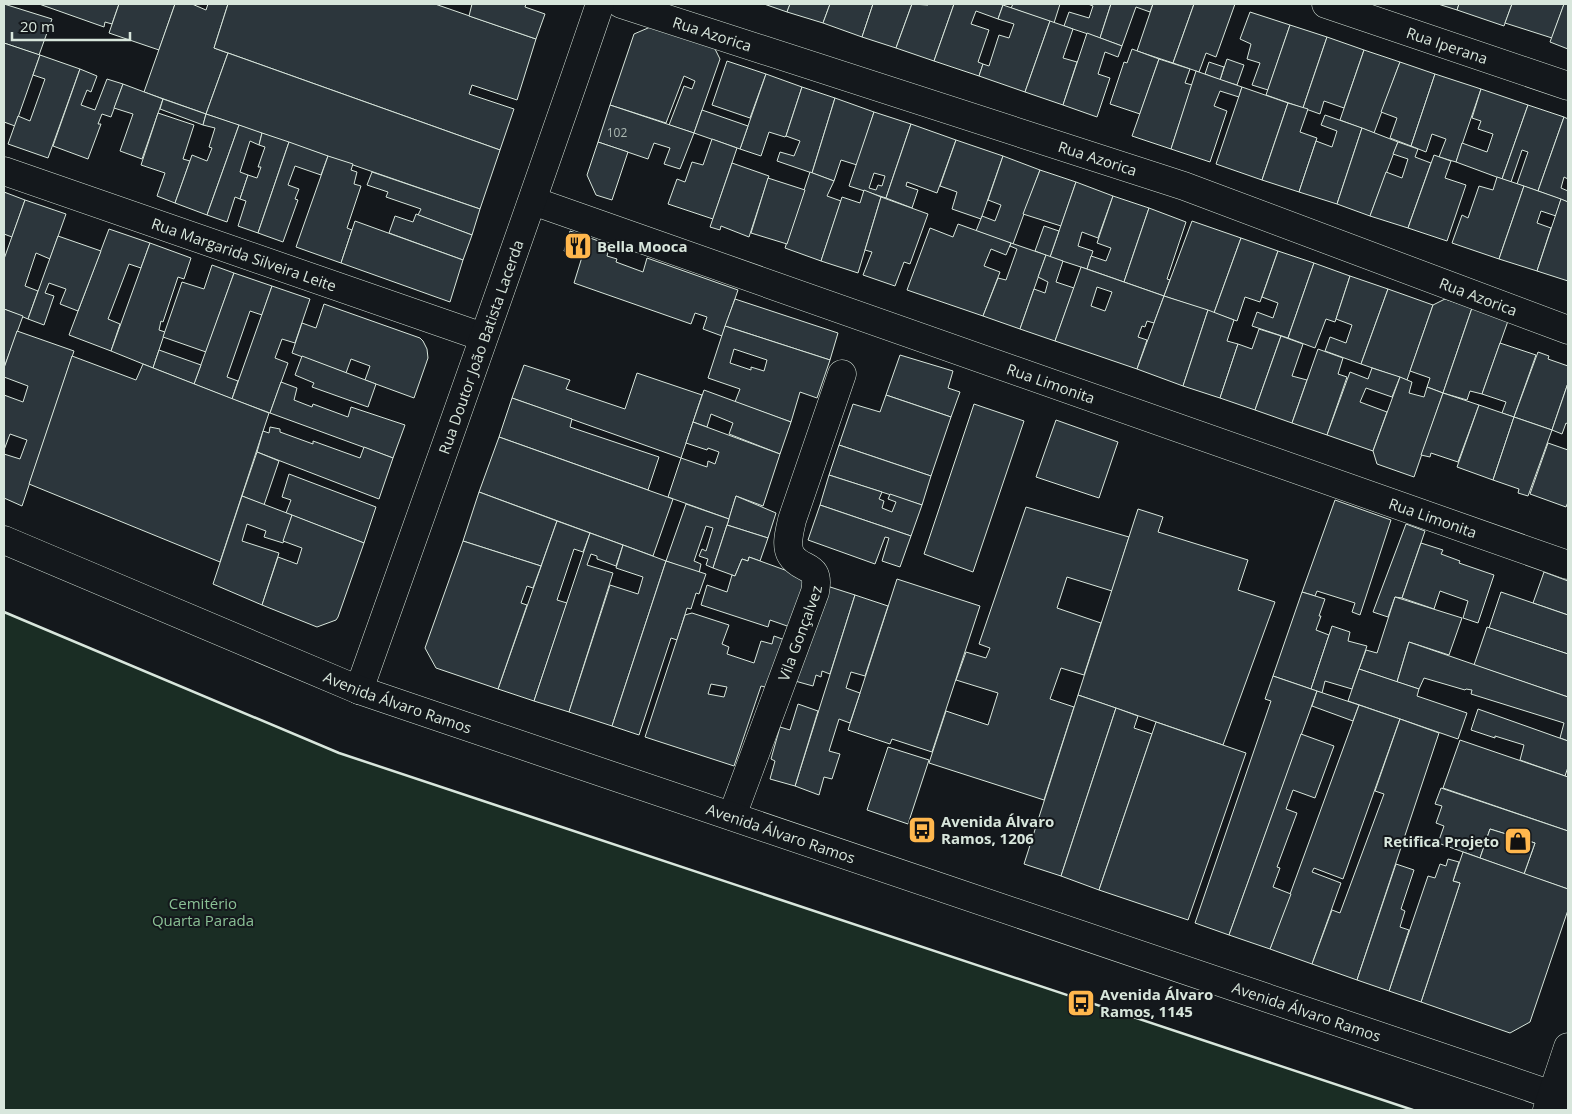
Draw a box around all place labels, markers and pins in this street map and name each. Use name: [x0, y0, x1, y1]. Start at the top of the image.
restaurant icon: Bella Mooca: [563, 231, 593, 261]
place label: Bella Mooca: [597, 236, 688, 256]
place label: Avenida Álvaro Ramos, 1206: [941, 811, 1054, 848]
bus stop icon: Avenida Álvaro Ramos, 1206: [907, 815, 937, 845]
shop icon: Retifica Projeto: [1503, 826, 1533, 856]
place label: Retifica Projeto: [1383, 831, 1499, 851]
place label: Avenida Álvaro Ramos, 1145: [1100, 984, 1213, 1021]
bus stop icon: Avenida Álvaro Ramos, 1145: [1066, 988, 1096, 1018]

